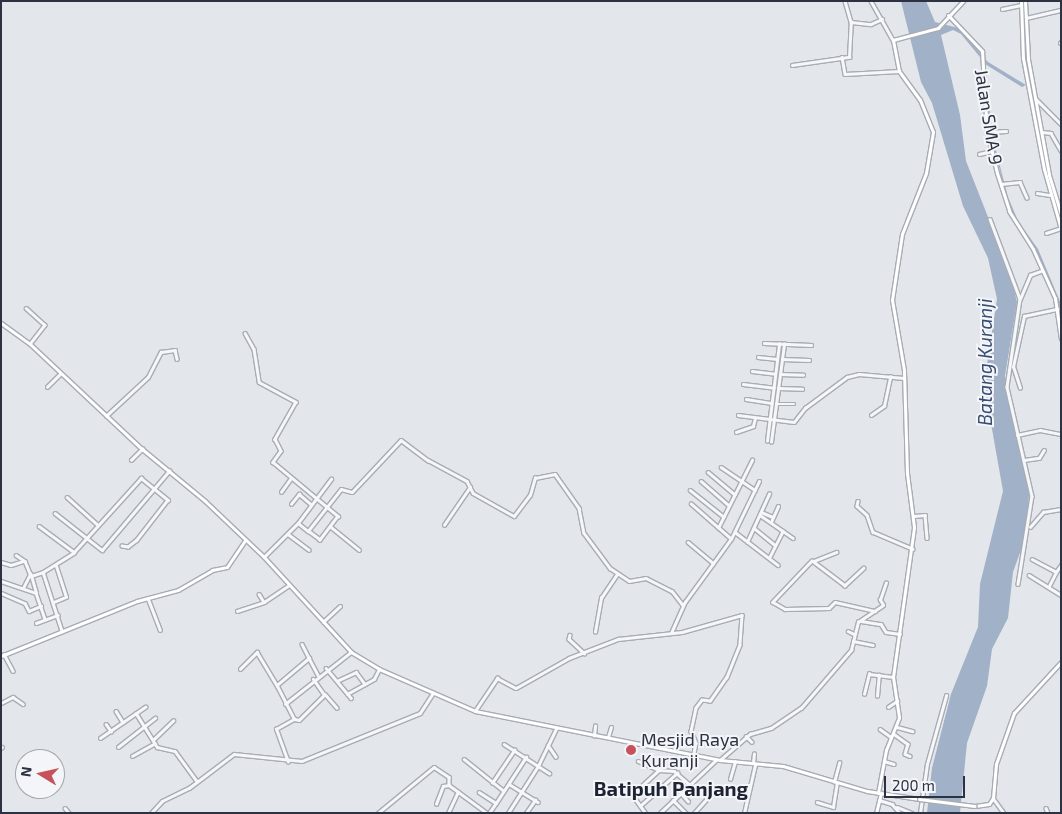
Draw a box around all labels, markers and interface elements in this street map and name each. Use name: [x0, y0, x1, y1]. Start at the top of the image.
street label: Jalan SMA 9: [971, 67, 1007, 167]
water label: Batang Kuranji: [974, 298, 996, 426]
place label: Mesjid Raya Kuranji: [641, 729, 739, 772]
marker: Mesjid Raya Kuranji: [625, 744, 637, 756]
north arrow: [15, 749, 65, 799]
text: N: [16, 765, 35, 778]
scale bar: [887, 766, 968, 798]
district label: Batipuh Panjang: [594, 776, 748, 800]
text: 200 m: [892, 776, 935, 794]

